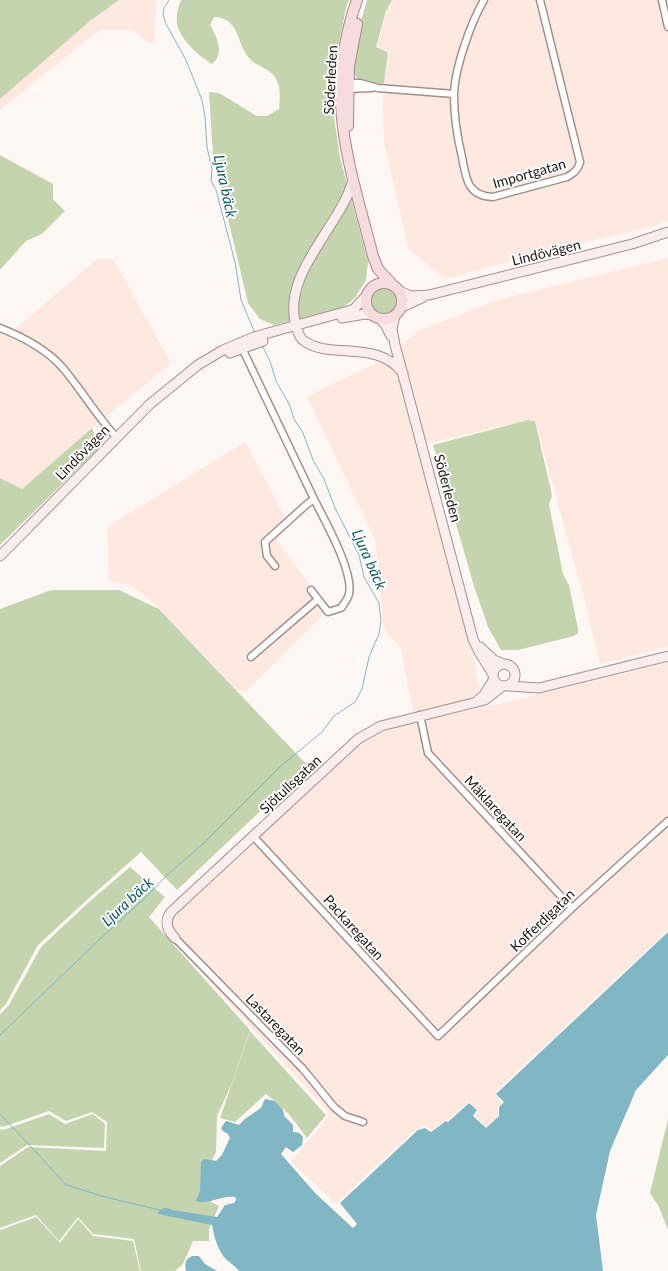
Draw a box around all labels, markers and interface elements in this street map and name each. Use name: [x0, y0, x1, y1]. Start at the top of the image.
street label: Söderleden: [320, 45, 340, 115]
water label: Ljura bäck: [211, 153, 242, 220]
street label: Importgatan: [491, 154, 567, 192]
street label: Lindövägen: [510, 235, 582, 269]
street label: Lindövägen: [51, 421, 113, 483]
street label: Söderleden: [431, 452, 465, 524]
water label: Ljura bäck: [349, 526, 392, 593]
street label: Sjötullsgatan: [256, 751, 324, 817]
street label: Mäklaregatan: [461, 772, 531, 844]
water label: Ljura bäck: [97, 872, 157, 929]
street label: Kofferdigatan: [506, 885, 578, 955]
street label: Packaregatan: [320, 891, 388, 963]
street label: Lastaregatan: [243, 990, 309, 1058]

